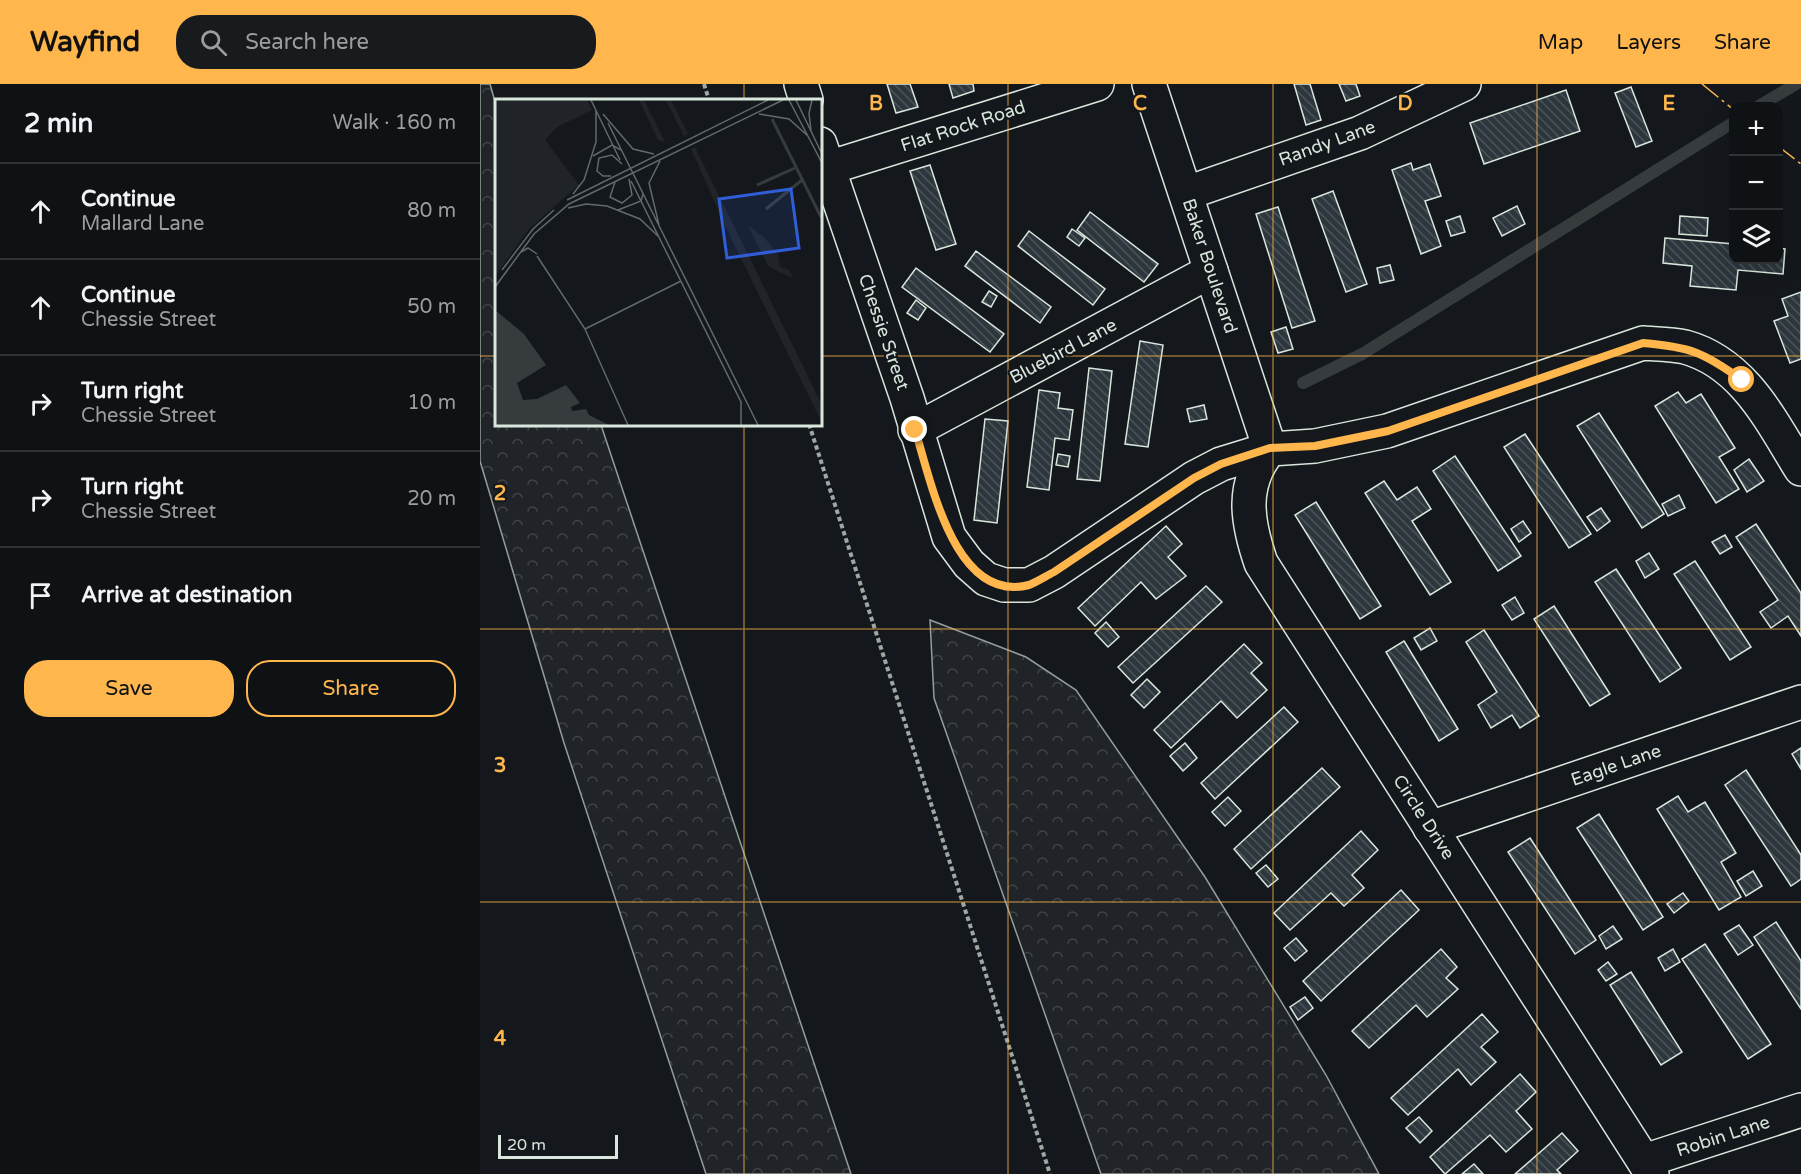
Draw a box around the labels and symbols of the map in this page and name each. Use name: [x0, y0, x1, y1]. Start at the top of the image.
text: B: [869, 92, 883, 116]
text: C: [1133, 92, 1147, 116]
text: D: [1397, 92, 1413, 116]
text: E: [1663, 92, 1676, 116]
street label: Flat Rock Road: [898, 95, 1028, 157]
inset map: [495, 99, 822, 426]
street label: Randy Lane: [1276, 115, 1378, 171]
street label: Baker Boulevard: [1178, 196, 1242, 336]
street label: Chessie Street: [854, 271, 914, 393]
street label: Bluebird Lane: [1006, 314, 1120, 388]
route start: [1728, 366, 1754, 392]
route end: [901, 416, 927, 442]
text: 2: [494, 482, 506, 506]
street label: Eagle Lane: [1568, 739, 1664, 791]
text: 3: [494, 754, 506, 778]
street label: Circle Drive: [1388, 770, 1460, 864]
text: 4: [494, 1027, 507, 1051]
street label: Robin Lane: [1674, 1111, 1772, 1161]
scale bar: [498, 1132, 618, 1160]

